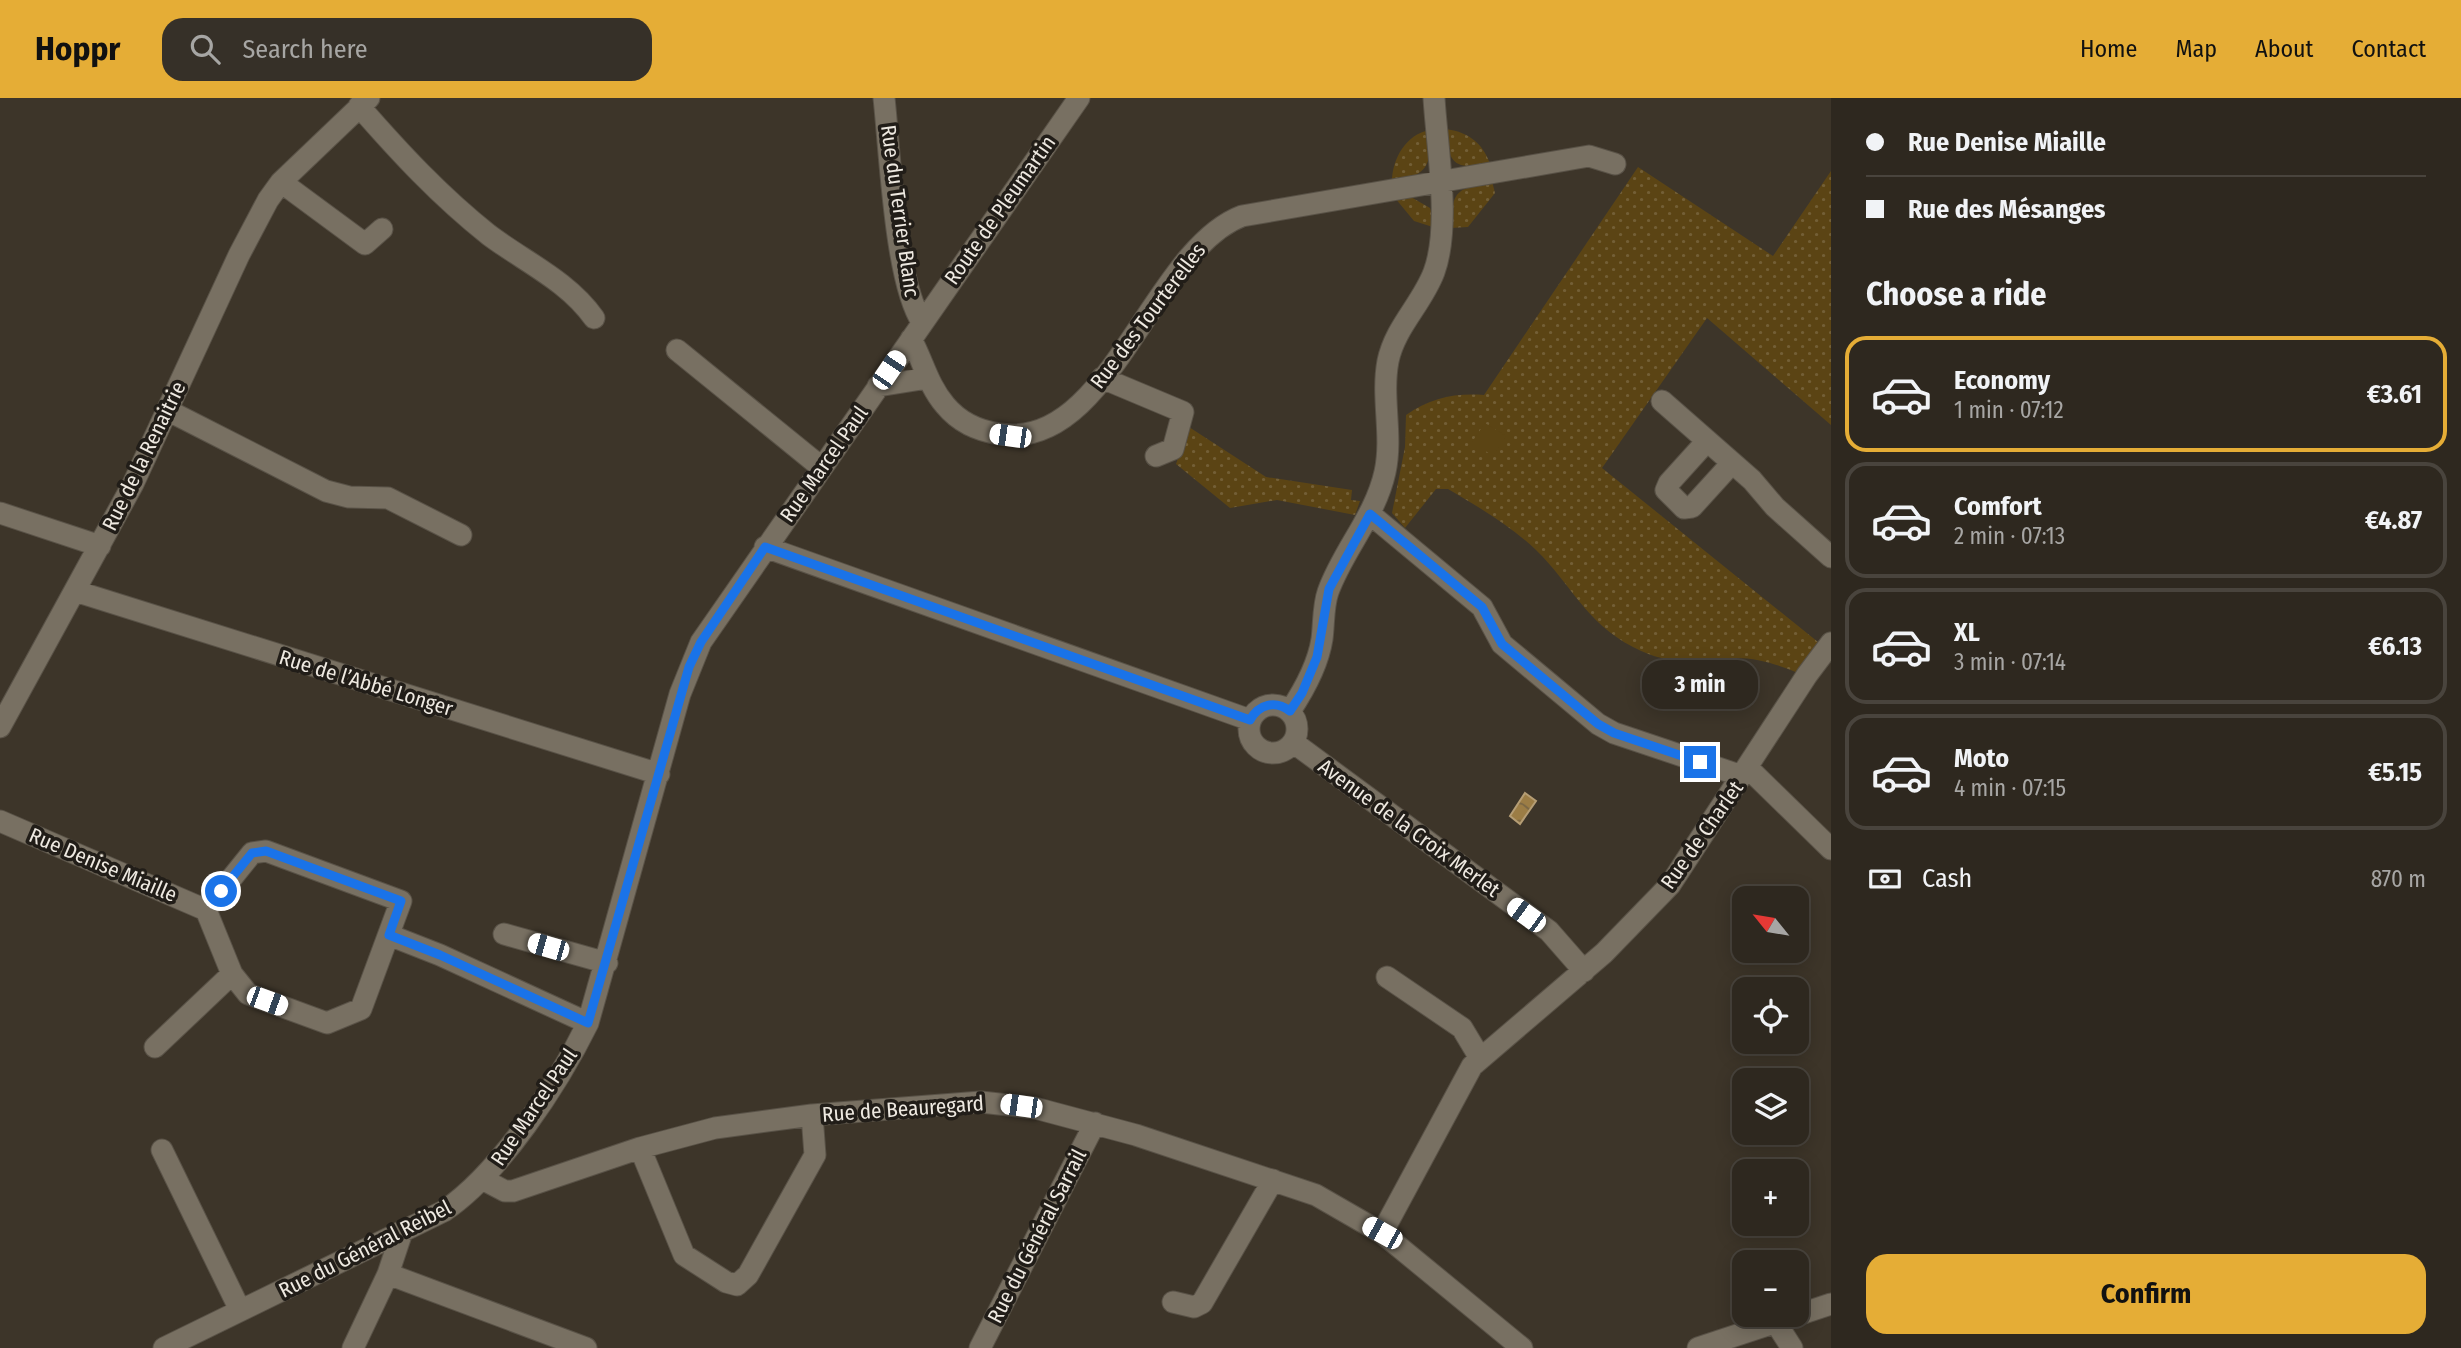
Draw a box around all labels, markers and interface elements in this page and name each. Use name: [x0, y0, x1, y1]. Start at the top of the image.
search box: [162, 18, 652, 81]
text: Hoppr: [35, 29, 120, 69]
icon: search: [186, 30, 224, 68]
text: Search here: [242, 34, 368, 65]
text: Home: [2080, 35, 2137, 63]
text: Map: [2175, 35, 2217, 63]
text: About: [2255, 35, 2313, 63]
text: Contact: [2351, 35, 2426, 63]
street label: Rue du Terrier Blanc: [875, 123, 925, 299]
text: Rue Denise Miaille: [1908, 127, 2106, 158]
street label: Route de Pleumartin: [939, 130, 1061, 290]
text: Rue des Mésanges: [1908, 194, 2105, 225]
street label: Rue des Tourterelles: [1085, 238, 1211, 394]
text: Choose a ride: [1866, 275, 2047, 313]
car: [869, 347, 910, 393]
icon: car: [1870, 363, 1933, 426]
text: Economy: [1954, 365, 2050, 396]
street label: Rue de la Renaitrie: [97, 377, 191, 535]
text: €3.61: [2367, 379, 2422, 410]
text: 1 min · 07:12: [1954, 396, 2064, 424]
street label: Rue Marcel Paul: [774, 401, 874, 527]
car: [988, 423, 1033, 449]
icon: car: [1870, 489, 1933, 552]
text: Comfort: [1954, 491, 2042, 522]
text: €4.87: [2365, 505, 2422, 536]
text: 2 min · 07:13: [1954, 522, 2065, 550]
icon: car: [1870, 615, 1933, 678]
text: XL: [1954, 617, 1980, 648]
text: €6.13: [2368, 631, 2422, 662]
street label: Rue de l’Abbé Longer: [276, 644, 457, 722]
text: 3 min · 07:14: [1954, 648, 2066, 676]
callout: 3 min: [1642, 660, 1758, 710]
text: 3 min: [1674, 670, 1726, 698]
icon: car: [1870, 741, 1933, 804]
text: Moto: [1954, 743, 2009, 774]
route end: [1684, 746, 1716, 778]
street label: Avenue de la Croix Merlet: [1313, 753, 1505, 903]
text: €5.15: [2368, 757, 2422, 788]
text: 4 min · 07:15: [1954, 774, 2066, 802]
street label: Rue de Charlet: [1655, 776, 1749, 894]
street label: Rue Denise Miaille: [25, 822, 181, 908]
icon: cash: [1866, 860, 1904, 898]
text: Cash: [1922, 863, 1972, 894]
text: 870 m: [2371, 865, 2426, 893]
route start: [205, 875, 237, 907]
north arrow: [1732, 886, 1810, 962]
map controls: [1732, 886, 1809, 1327]
car: [1503, 894, 1550, 936]
car: [525, 931, 572, 963]
button: locate: [1732, 977, 1809, 1054]
car: [244, 984, 291, 1018]
street label: Rue Marcel Paul: [485, 1043, 583, 1171]
button: layers: [1732, 1068, 1809, 1145]
street label: Rue de Beauregard: [821, 1090, 985, 1128]
car: [999, 1093, 1044, 1119]
street label: Rue du Général Sarrail: [982, 1144, 1092, 1327]
button: +: [1732, 1159, 1809, 1236]
street label: Rue du Général Reibel: [275, 1194, 456, 1304]
car: [1359, 1214, 1406, 1252]
button: −: [1732, 1250, 1809, 1327]
button: Confirm: [1866, 1254, 2426, 1334]

